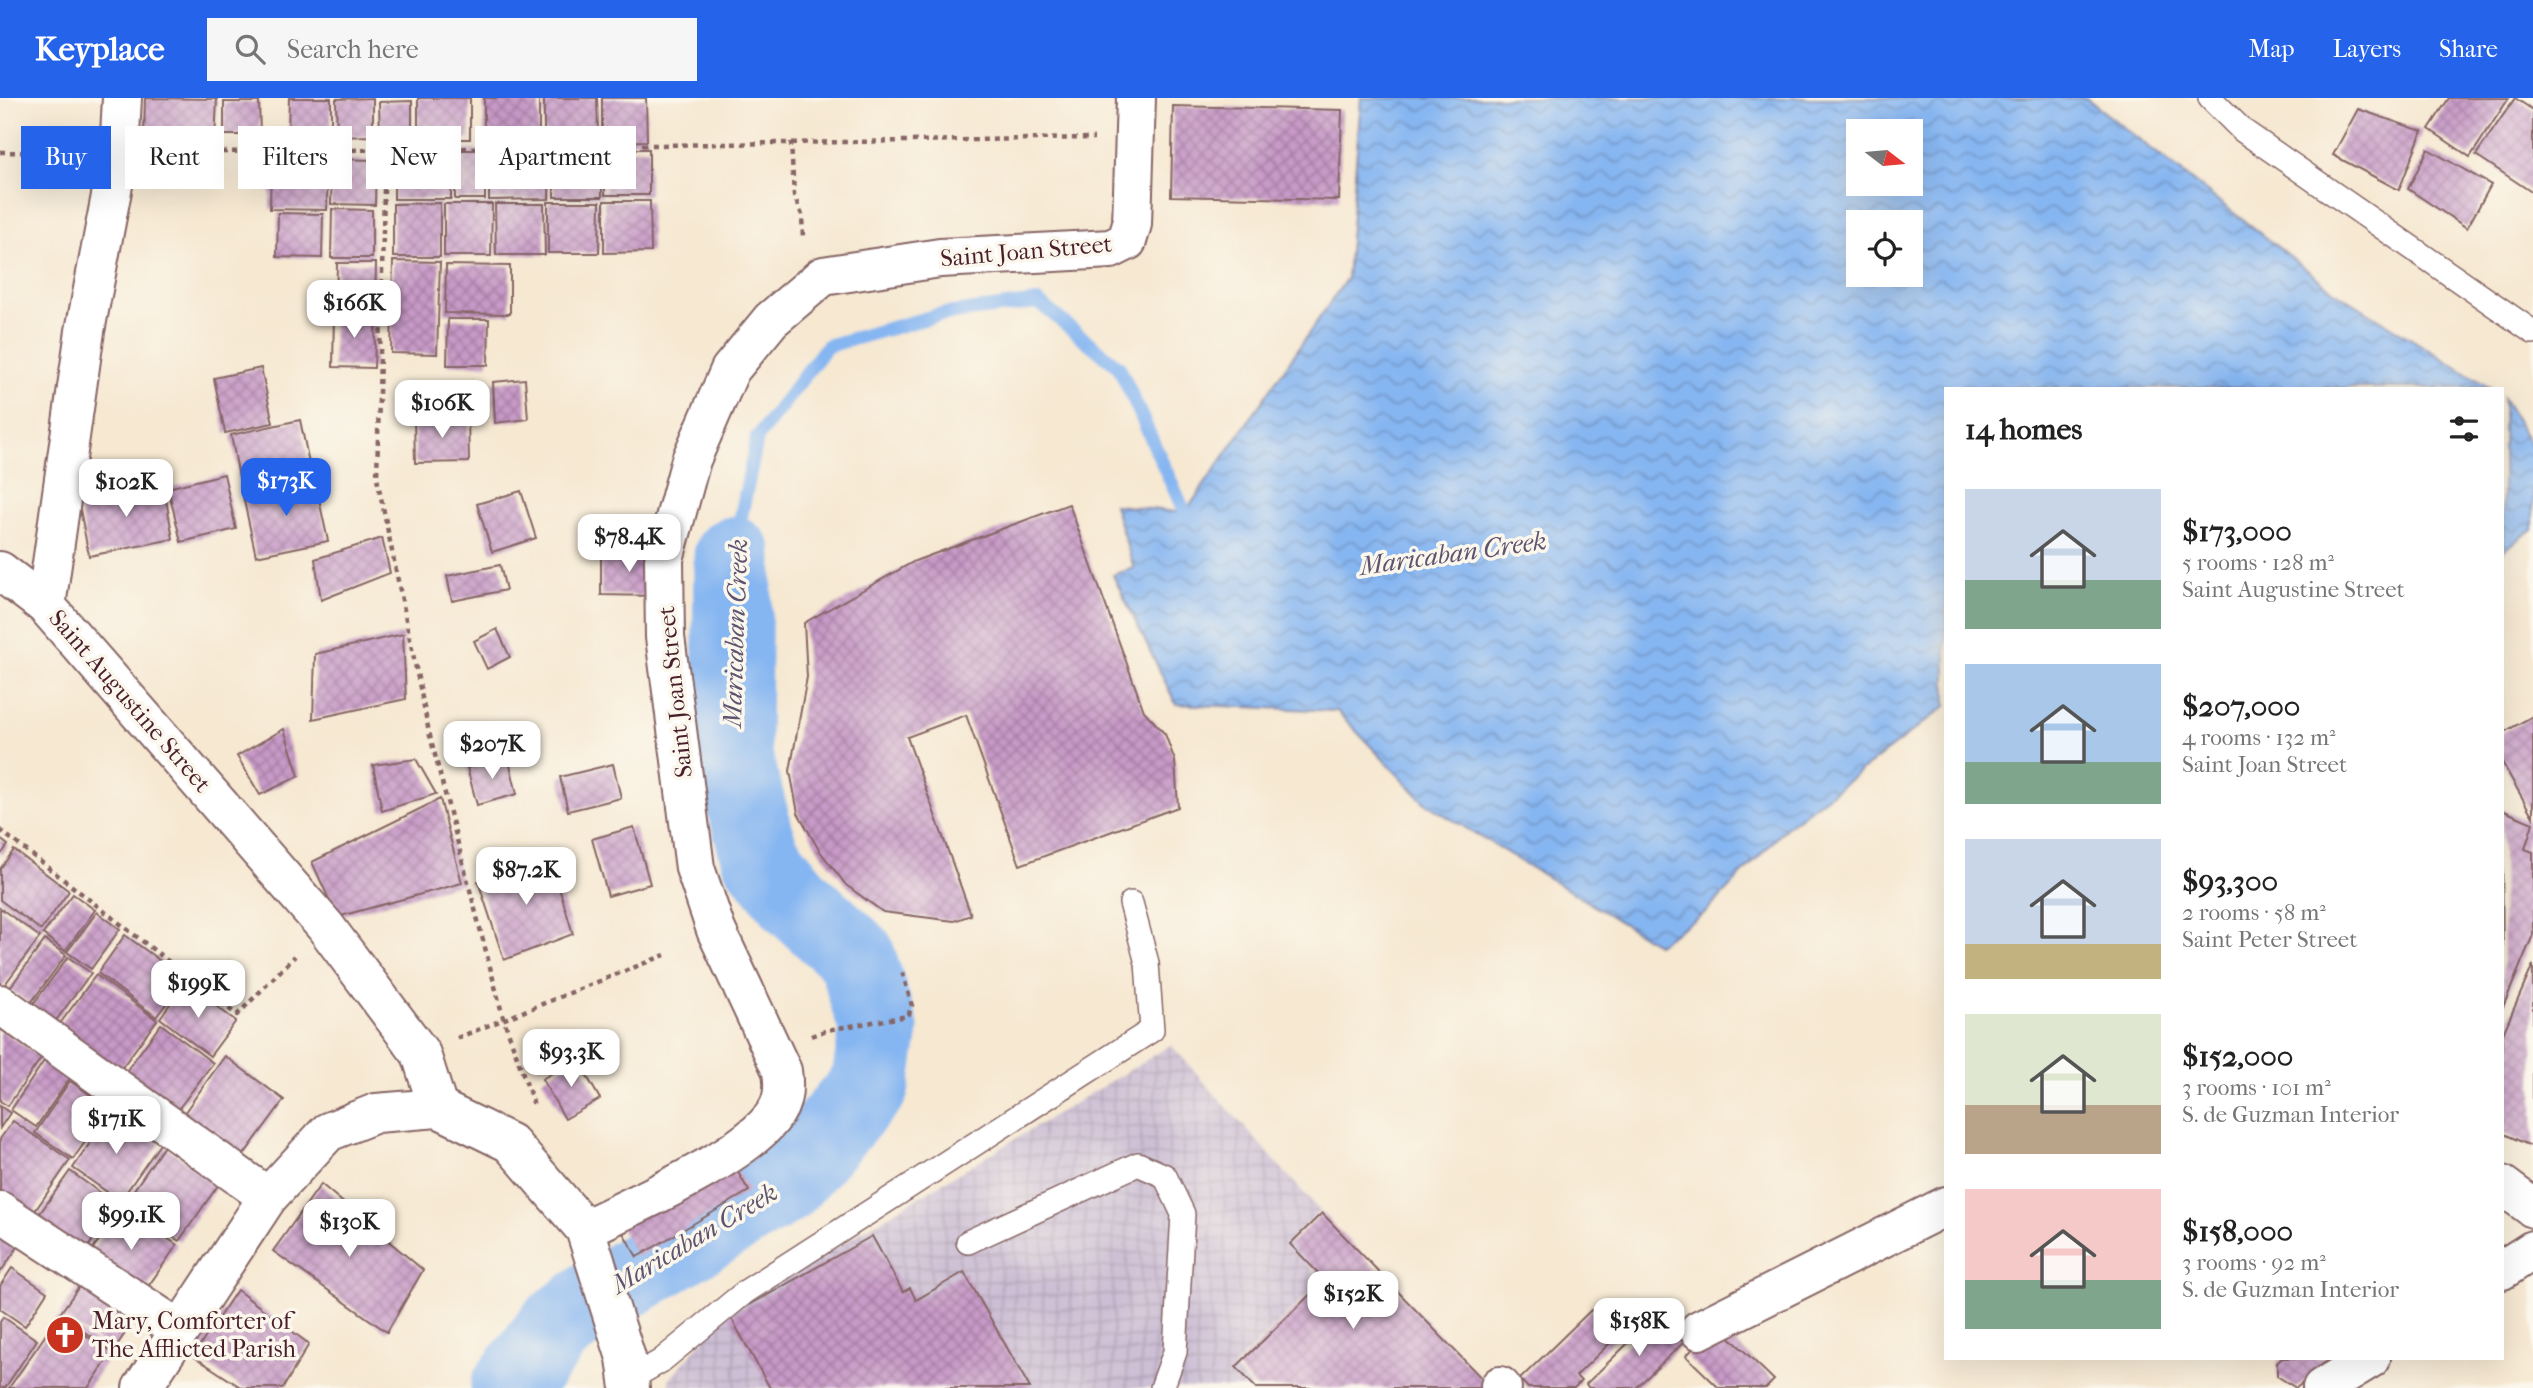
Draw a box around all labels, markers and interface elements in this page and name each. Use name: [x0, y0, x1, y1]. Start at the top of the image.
search box: [207, 18, 697, 81]
text: Keyplace: [35, 30, 165, 69]
icon: search: [231, 30, 269, 68]
text: Search here: [287, 34, 419, 65]
text: Map: [2249, 35, 2295, 63]
text: Layers: [2333, 35, 2401, 63]
text: Share: [2439, 35, 2498, 63]
north arrow: [1846, 119, 1923, 196]
map controls: [1846, 119, 1923, 287]
chip: Buy: [21, 126, 111, 189]
chip: Rent: [125, 126, 224, 189]
chip: Filters: [238, 126, 352, 189]
chip: New: [366, 126, 461, 189]
chip: Apartment: [475, 126, 636, 189]
button: locate: [1846, 210, 1923, 287]
street label: Saint Joan Street: [939, 230, 1113, 272]
pin: $166K: [305, 280, 403, 340]
text: $166K: [323, 289, 385, 316]
pin: $106K: [393, 380, 491, 440]
text: $106K: [411, 389, 473, 416]
icon: filters: [2445, 410, 2483, 448]
text: 14 homes: [1965, 412, 2082, 447]
pin: $173K: [237, 458, 335, 518]
pin: $102K: [77, 460, 175, 519]
text: $173K: [257, 467, 315, 494]
text: $102K: [95, 468, 157, 495]
pin: $78.4K: [572, 514, 686, 574]
text: $173,000: [2182, 514, 2292, 549]
icon: home: [2021, 517, 2105, 601]
text: $78.4K: [594, 523, 664, 550]
water label: Maricaban Creek: [1356, 525, 1549, 582]
water label: Maricaban Creek: [717, 538, 754, 730]
text: 5 rooms · 128 m²: [2182, 549, 2334, 576]
text: Saint Augustine Street: [2182, 576, 2405, 603]
street label: Saint Augustine Street: [43, 604, 217, 798]
street label: Saint Joan Street: [652, 604, 698, 779]
text: $207,000: [2182, 689, 2300, 724]
icon: home: [2021, 692, 2105, 776]
pin: $207K: [443, 722, 541, 781]
text: 4 rooms · 132 m²: [2182, 724, 2336, 751]
text: $207K: [460, 730, 525, 757]
text: Saint Joan Street: [2182, 751, 2347, 778]
pin: $87.2K: [469, 848, 583, 907]
text: $87.2K: [492, 856, 560, 883]
text: $93,300: [2182, 864, 2278, 899]
icon: home: [2021, 867, 2105, 951]
text: 2 rooms · 58 m²: [2182, 899, 2326, 926]
text: Saint Peter Street: [2182, 926, 2357, 953]
pin: $199K: [149, 960, 247, 1020]
text: $199K: [167, 969, 229, 996]
pin: $93.3K: [514, 1030, 628, 1089]
text: $93.3K: [539, 1038, 603, 1065]
text: $152,000: [2182, 1039, 2293, 1074]
icon: home: [2021, 1042, 2105, 1126]
text: 3 rooms · 101 m²: [2182, 1074, 2331, 1101]
pin: $171K: [67, 1096, 165, 1156]
text: S. de Guzman Interior: [2182, 1101, 2399, 1128]
text: $171K: [88, 1105, 144, 1132]
water label: Maricaban Creek: [604, 1177, 783, 1301]
pin: $99.1K: [74, 1192, 188, 1252]
pin: $130K: [300, 1200, 398, 1259]
text: $99.1K: [98, 1201, 164, 1228]
text: $130K: [319, 1208, 379, 1235]
text: $158,000: [2182, 1214, 2293, 1249]
icon: home: [2021, 1217, 2105, 1301]
text: 3 rooms · 92 m²: [2182, 1249, 2326, 1276]
pin: $152K: [1304, 1272, 1402, 1331]
text: S. de Guzman Interior: [2182, 1276, 2399, 1303]
text: $152K: [1323, 1280, 1383, 1307]
pin: $158K: [1590, 1298, 1688, 1358]
place label: Mary, Comforter of The Afflicted Parish: [92, 1307, 297, 1363]
text: $158K: [1610, 1307, 1669, 1334]
church icon: Mary, Comforter of The Afflicted Parish: [44, 1314, 86, 1356]

